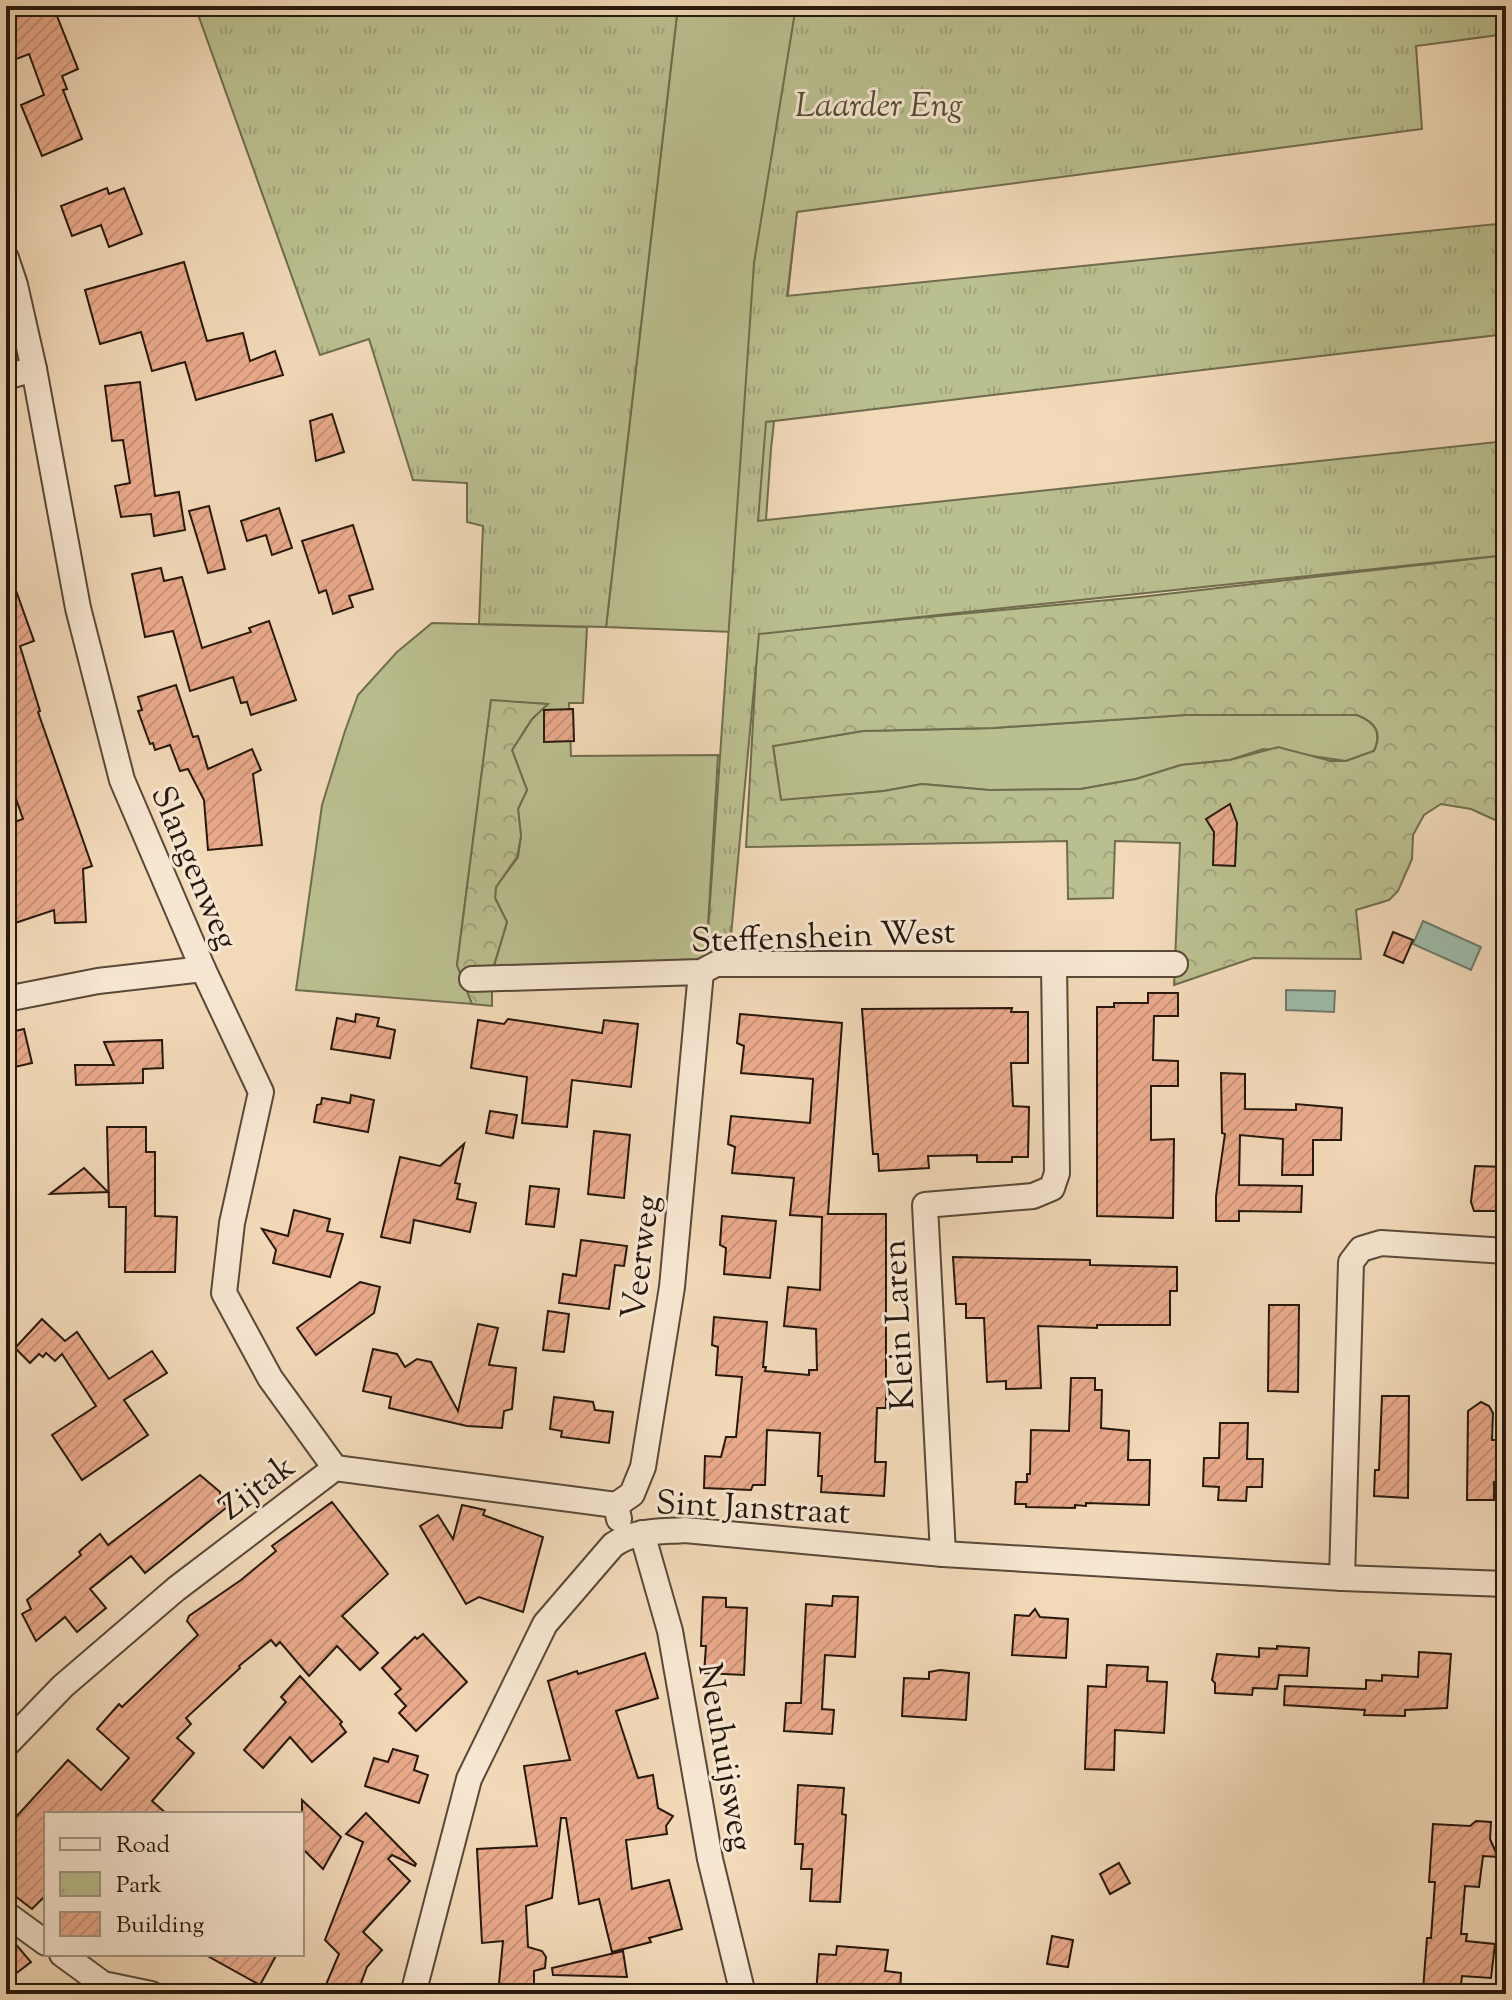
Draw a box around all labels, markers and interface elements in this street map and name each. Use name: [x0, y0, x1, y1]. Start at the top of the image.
park label: Laarder Eng: [795, 83, 964, 132]
street label: Slangenweg: [136, 779, 249, 958]
street label: Steffenshein West: [690, 909, 957, 968]
street label: Veerweg: [611, 1192, 674, 1323]
street label: Klein Laren: [872, 1238, 929, 1411]
street label: Zijtak: [210, 1444, 306, 1534]
street label: Sint Janstraat: [654, 1480, 852, 1539]
street label: Neuhuijsweg: [683, 1660, 764, 1856]
legend: [44, 1812, 304, 1956]
text: Road: [116, 1829, 170, 1863]
text: Park: [116, 1869, 162, 1903]
text: Building: [116, 1909, 205, 1943]

